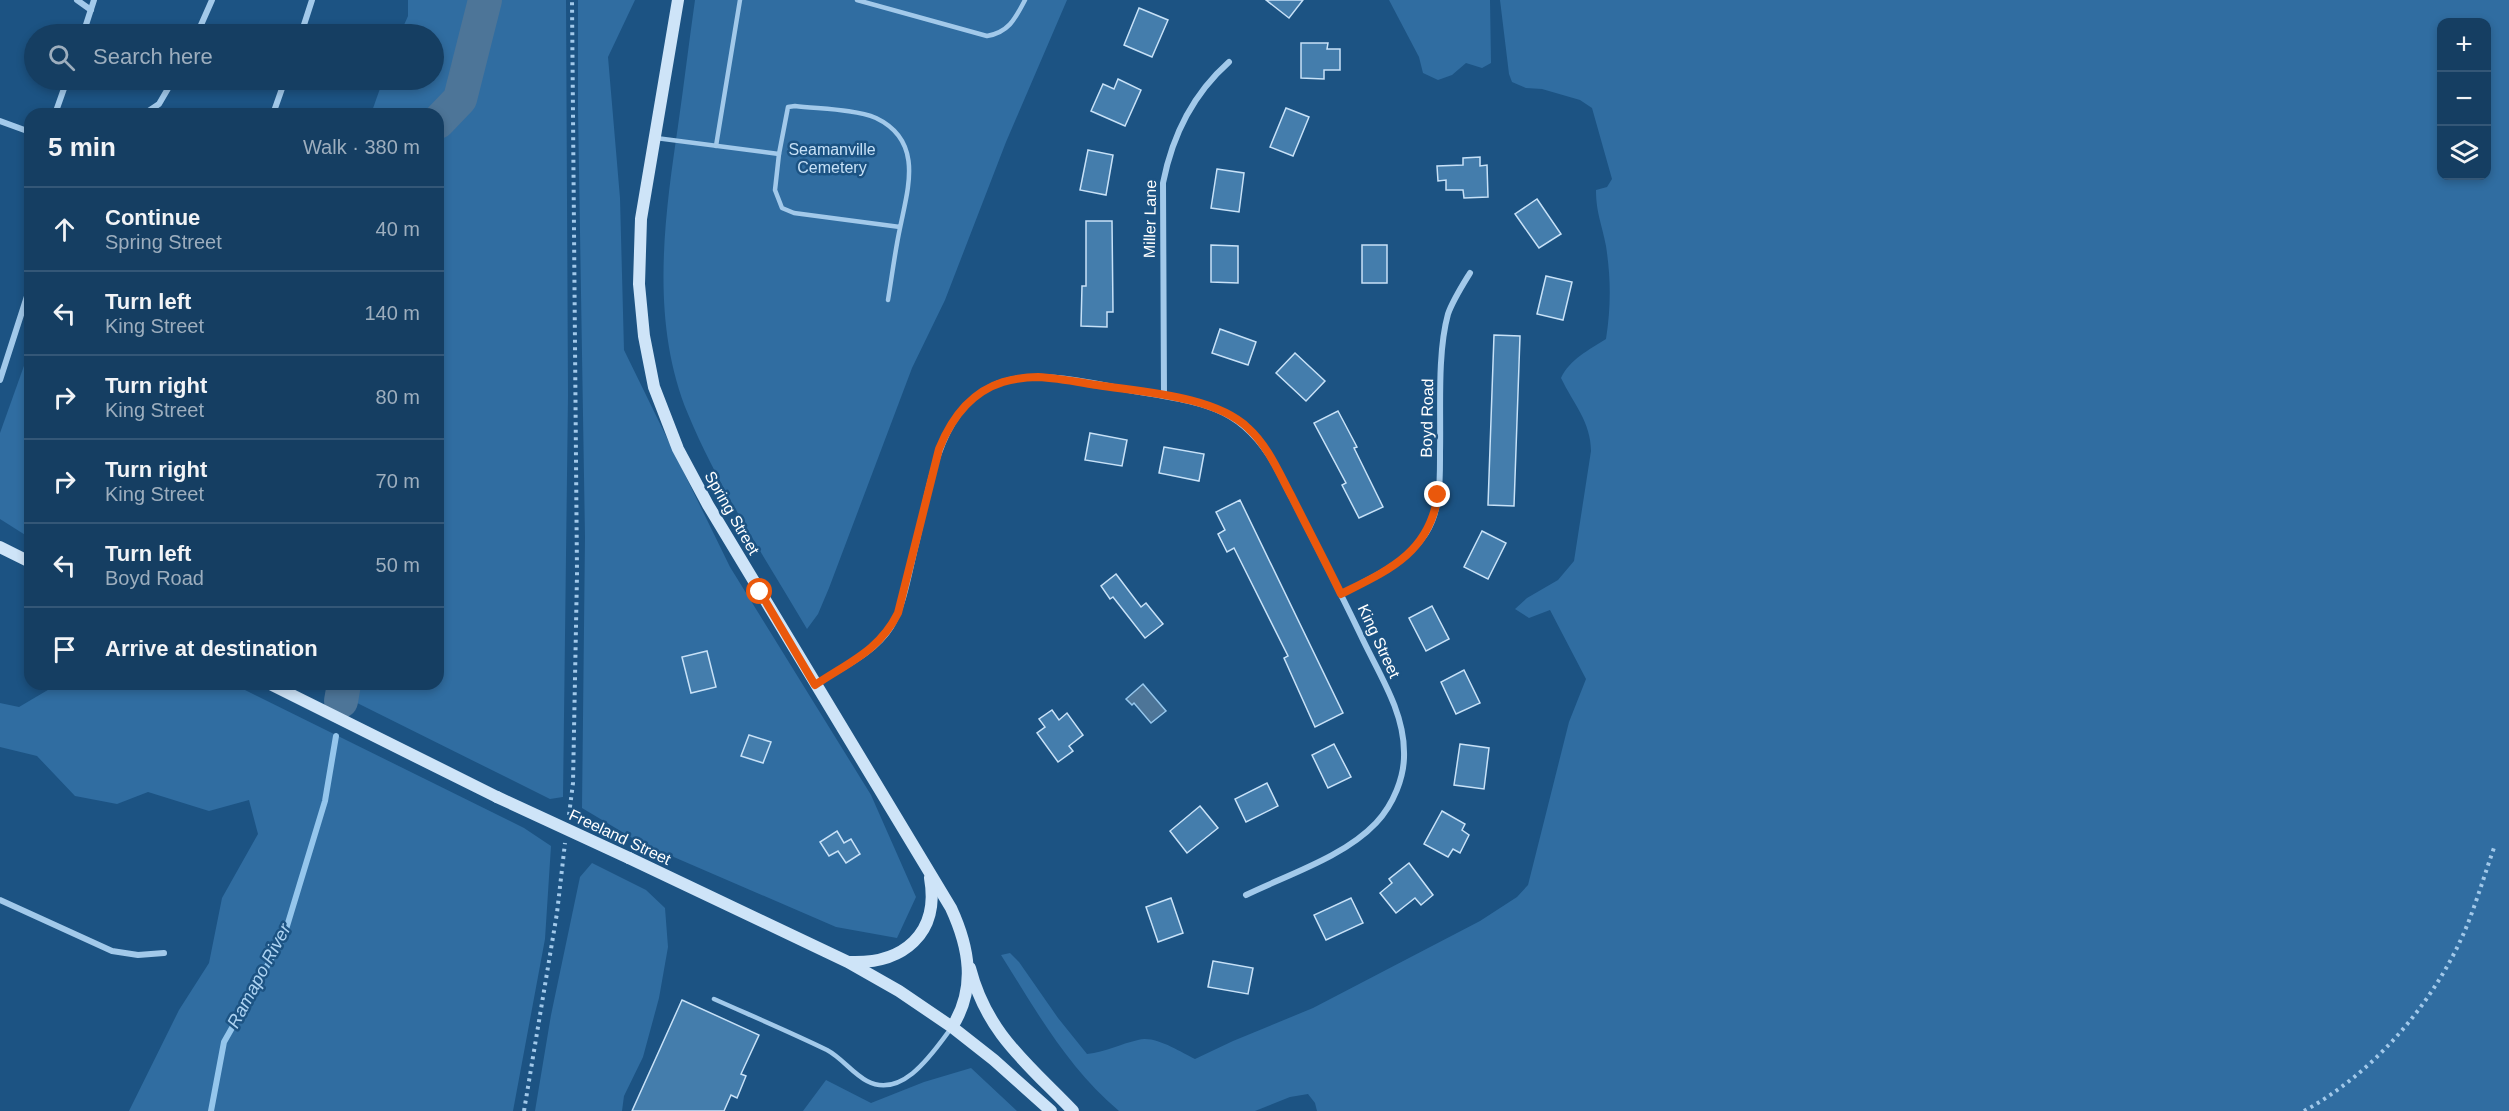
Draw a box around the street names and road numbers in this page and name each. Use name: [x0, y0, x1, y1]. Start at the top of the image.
street label: Miller Lane: [1141, 180, 1159, 258]
street label: Boyd Road: [1418, 378, 1436, 458]
street label: Spring Street: [701, 468, 763, 558]
street label: King Street: [1355, 602, 1404, 681]
street label: Freeland Street: [566, 806, 674, 868]

